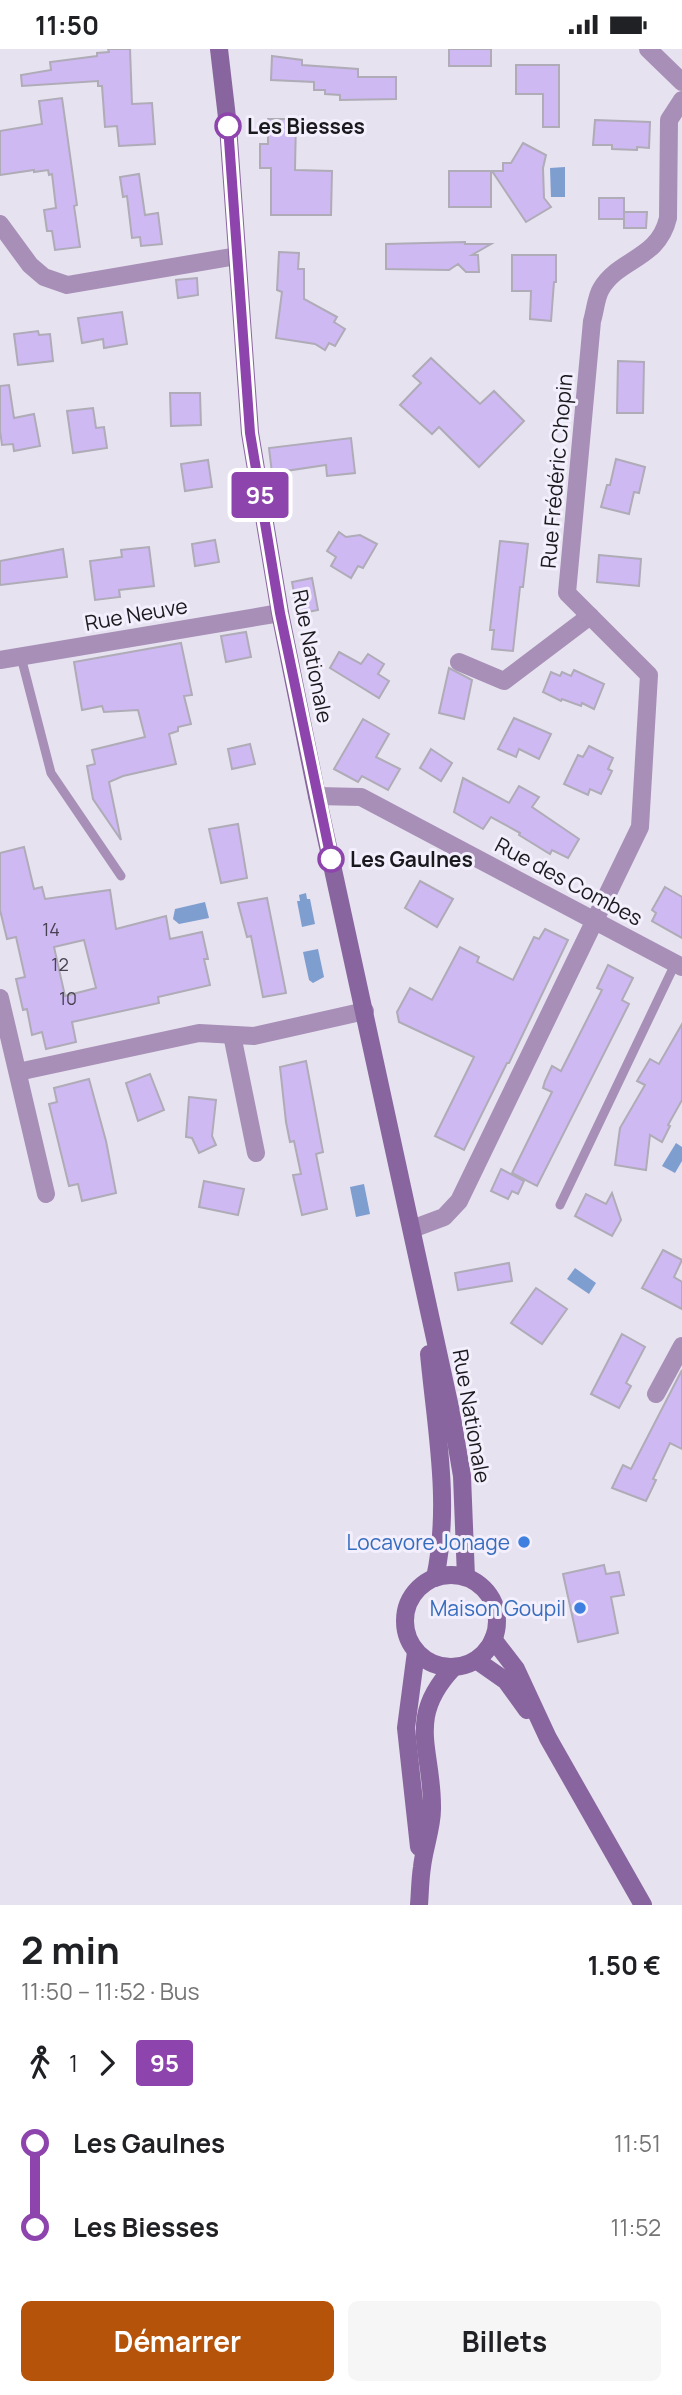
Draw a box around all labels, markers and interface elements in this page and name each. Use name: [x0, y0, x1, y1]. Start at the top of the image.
text: 11:50: [35, 7, 99, 43]
place label: Les Biesses: [247, 112, 365, 140]
marker: Les Biesses: [215, 113, 241, 139]
street label: Rue Frédéric Chopin: [534, 372, 578, 570]
line badge: 95: [229, 472, 292, 518]
text: 95: [246, 478, 274, 511]
street label: Rue Nationale: [286, 587, 340, 725]
street label: Rue Neuve: [82, 591, 190, 637]
street label: Rue des Combes: [490, 830, 648, 932]
place label: Les Gaulnes: [350, 845, 473, 873]
marker: Les Gaulnes: [318, 846, 344, 872]
house number: 14: [42, 917, 60, 941]
house number: 12: [51, 952, 69, 976]
house number: 10: [59, 986, 77, 1010]
street label: Rue Nationale: [446, 1347, 498, 1485]
place label: Locavore Jonage: [347, 1528, 510, 1556]
marker: Locavore Jonage: [516, 1534, 532, 1550]
place label: Maison Goupil: [430, 1594, 566, 1622]
marker: Maison Goupil: [572, 1600, 588, 1616]
text: 2 min: [21, 1923, 120, 1975]
text: 1.50 €: [587, 1947, 661, 1983]
text: 11:50 – 11:52 · Bus: [21, 1975, 200, 2007]
icon: walk: [21, 2044, 59, 2082]
icon: forward: [88, 2044, 126, 2082]
text: 95: [150, 2046, 179, 2079]
text: 1: [69, 2047, 78, 2079]
text: Les Gaulnes: [73, 2125, 225, 2161]
text: 11:51: [614, 2127, 661, 2159]
text: Les Biesses: [73, 2209, 219, 2245]
text: 11:52: [610, 2211, 661, 2243]
button: Démarrer: [21, 2301, 334, 2381]
button: Billets: [348, 2301, 661, 2381]

